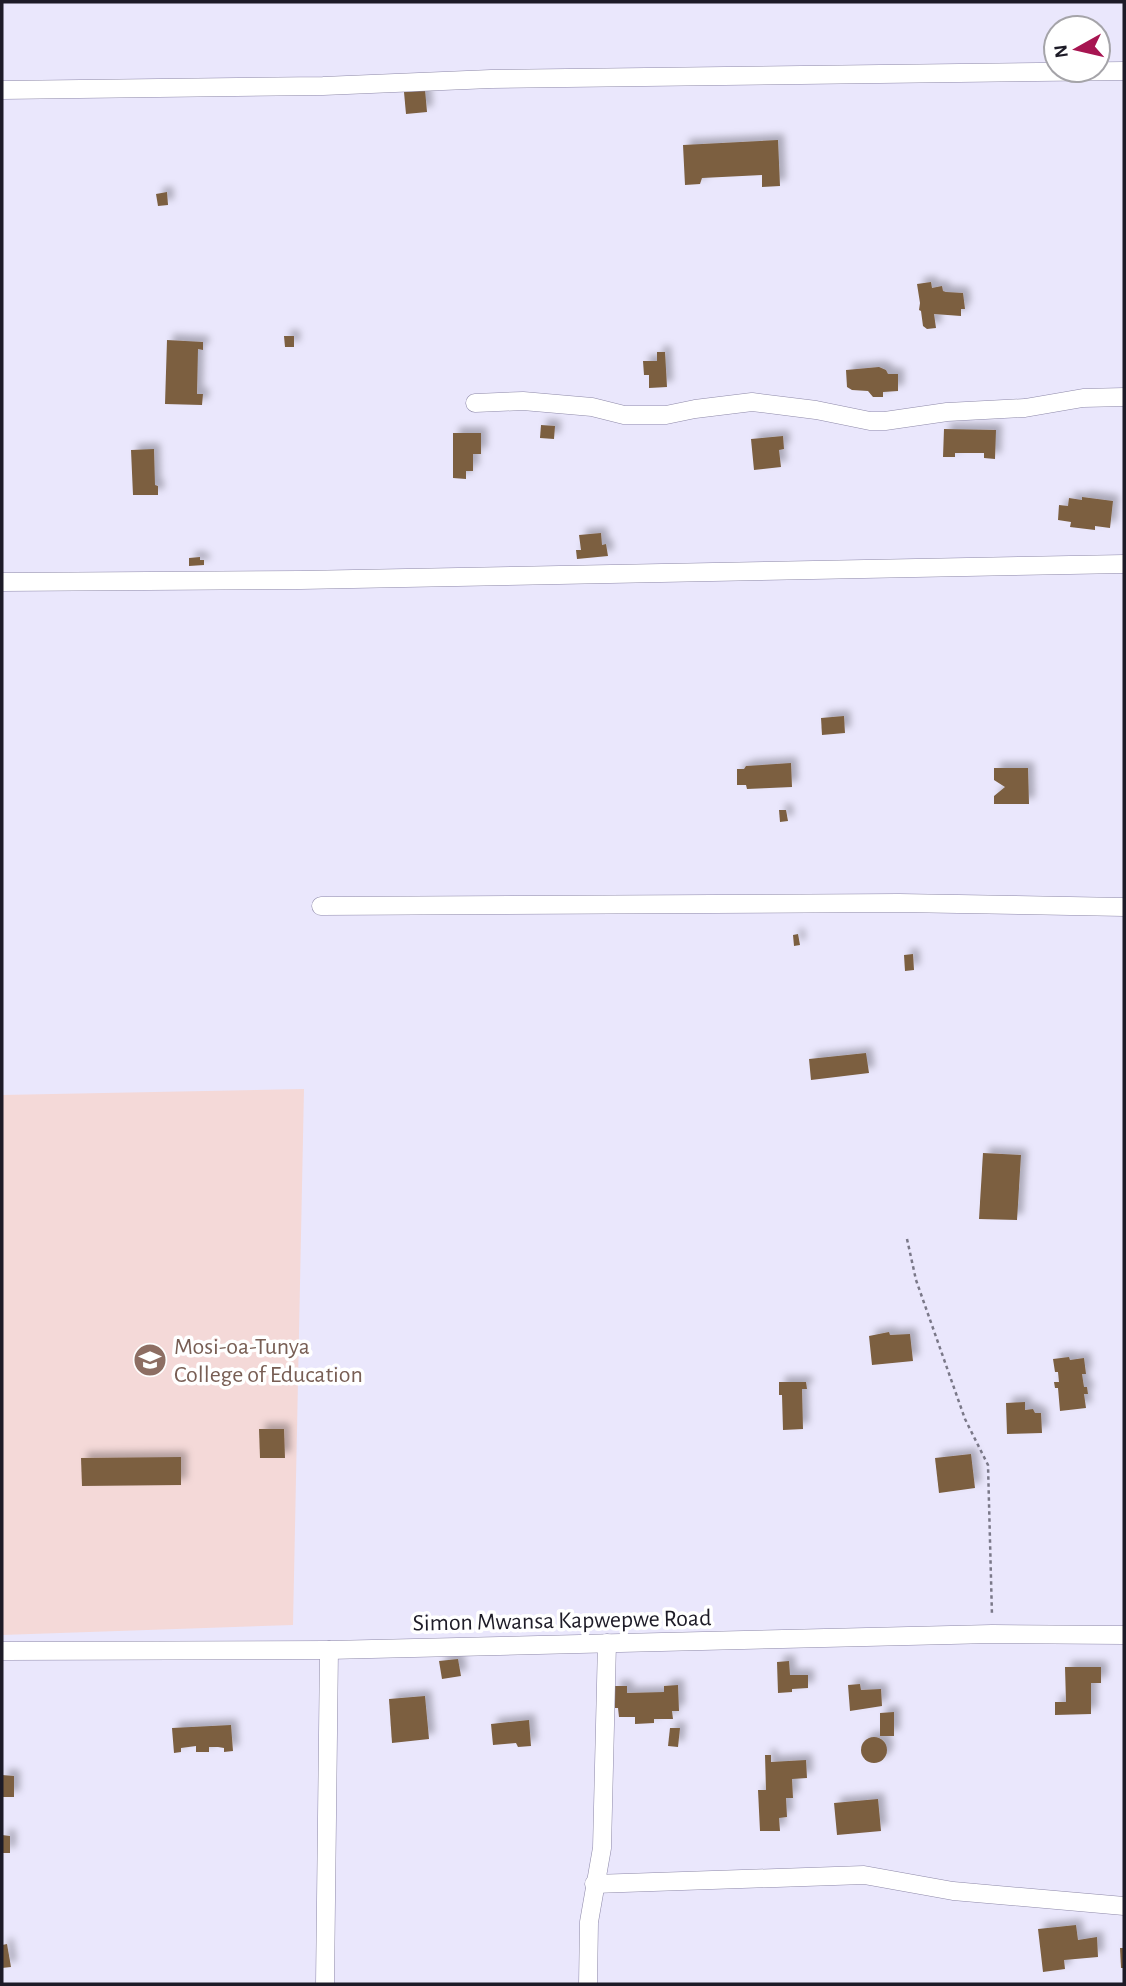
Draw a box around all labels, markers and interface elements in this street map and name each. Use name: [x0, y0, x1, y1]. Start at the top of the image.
north arrow: [1042, 14, 1112, 84]
text: N: [1051, 43, 1072, 59]
place label: Mosi-oa-Tunya College of Education: [174, 1335, 363, 1387]
school or university icon: Mosi-oa-Tunya College of Education: [131, 1341, 169, 1379]
street label: Simon Mwansa Kapwepwe Road: [412, 1606, 712, 1636]

